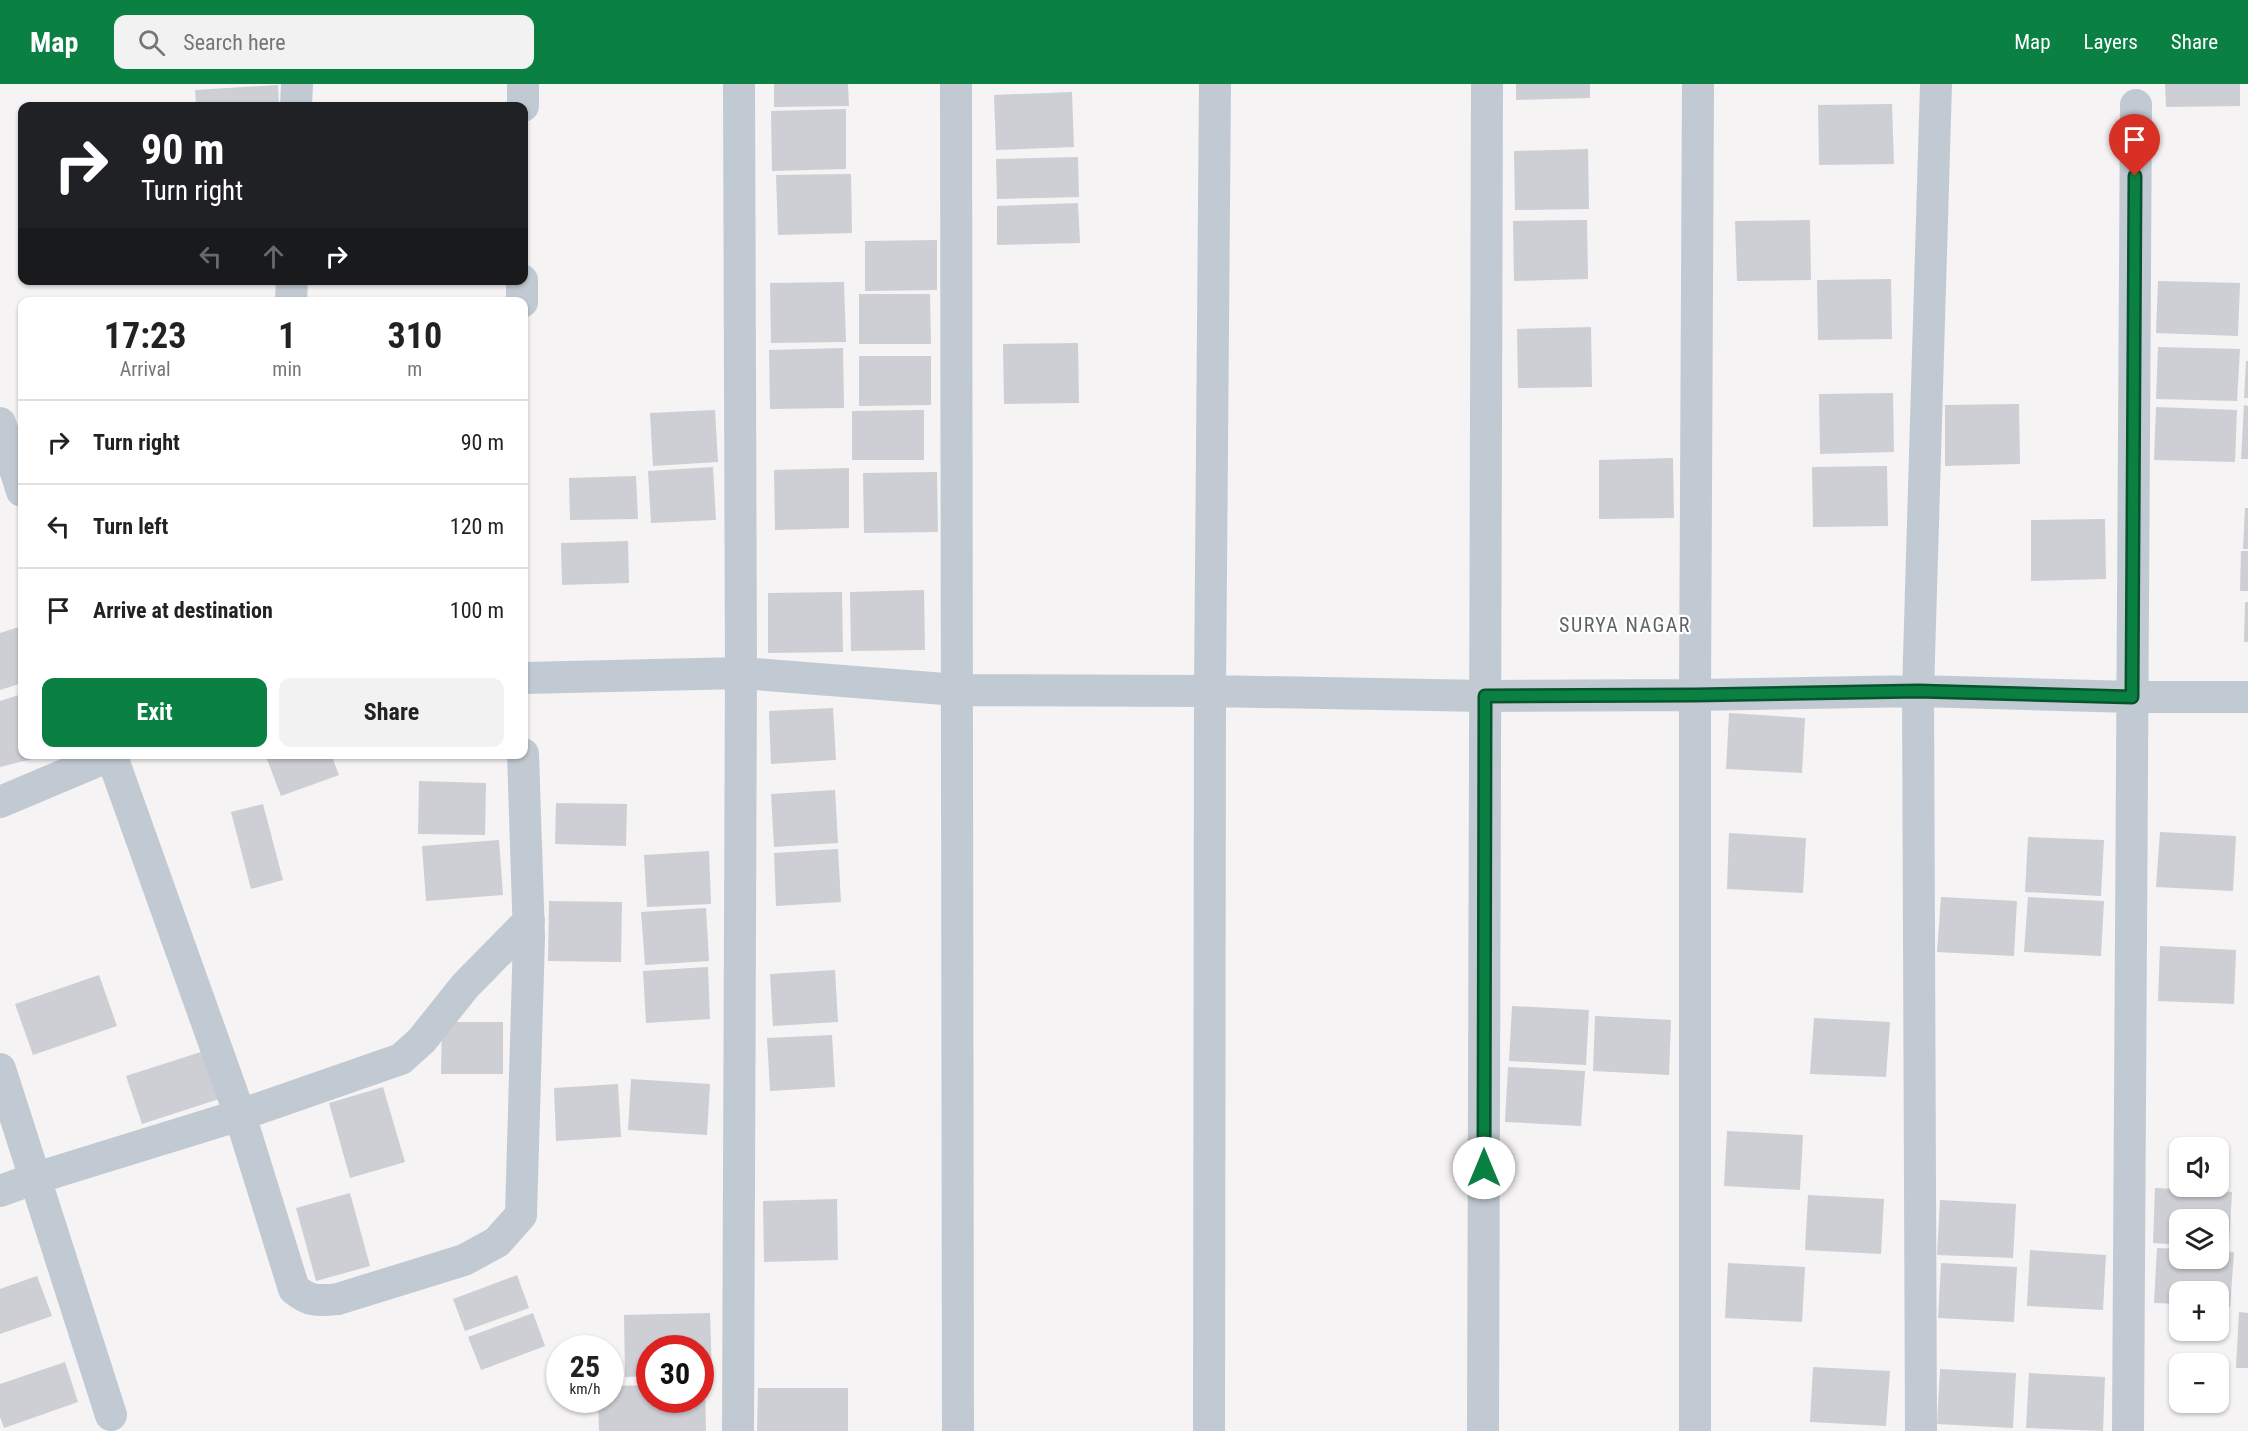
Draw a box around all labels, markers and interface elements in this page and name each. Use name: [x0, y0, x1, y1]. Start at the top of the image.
search box: [114, 15, 534, 69]
text: Map: [30, 26, 78, 59]
icon: search: [135, 26, 168, 59]
text: Search here: [183, 30, 286, 55]
text: Map: [2014, 30, 2051, 54]
text: Layers: [2084, 30, 2138, 54]
text: Share: [2171, 30, 2218, 54]
pin: [2109, 114, 2160, 176]
icon: arrive: [2118, 123, 2151, 156]
text: 90 m: [141, 125, 224, 174]
icon: right: [42, 126, 120, 204]
text: Turn right: [141, 175, 243, 207]
icon: left: [194, 240, 227, 273]
icon: ahead: [257, 240, 290, 273]
icon: right: [320, 240, 353, 273]
text: 17:23: [104, 315, 186, 357]
text: 1: [278, 315, 296, 357]
text: 310: [388, 315, 442, 357]
text: Arrival: [120, 357, 171, 381]
text: min: [272, 357, 302, 381]
text: m: [407, 357, 422, 381]
icon: right: [42, 426, 75, 459]
text: Turn right: [93, 430, 180, 455]
text: 90 m: [461, 430, 504, 455]
icon: left: [42, 510, 75, 543]
text: Turn left: [93, 514, 168, 539]
text: 120 m: [450, 514, 504, 539]
icon: arrive: [42, 594, 75, 627]
text: Arrive at destination: [93, 598, 273, 623]
text: 100 m: [450, 598, 504, 623]
district label: SURYA NAGAR: [1559, 613, 1691, 637]
button: Exit: [42, 678, 267, 747]
button: Share: [279, 678, 504, 747]
position arrow: [1452, 1136, 1516, 1200]
map controls: [2169, 1137, 2229, 1413]
button: sound: [2169, 1137, 2229, 1197]
button: layers: [2169, 1209, 2229, 1269]
button: +: [2169, 1281, 2229, 1341]
speed limit sign: 30: [636, 1335, 714, 1413]
text: 25: [570, 1349, 600, 1384]
button: −: [2169, 1353, 2229, 1413]
text: km/h: [570, 1380, 600, 1398]

